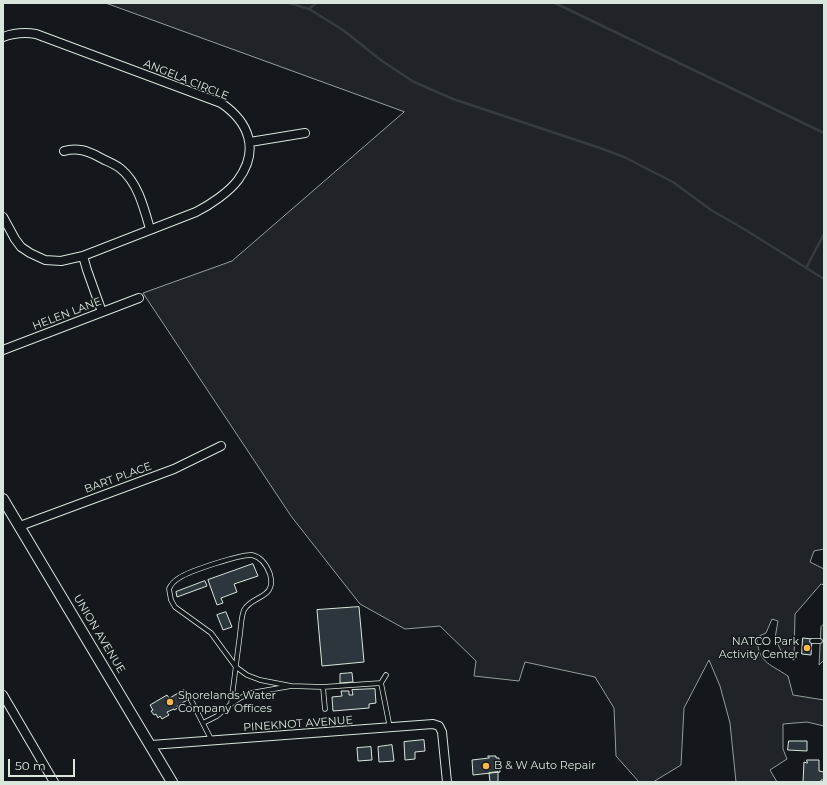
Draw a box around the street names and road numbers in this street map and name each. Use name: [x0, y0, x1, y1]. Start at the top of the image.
street label: ANGELA CIRCLE: [142, 57, 230, 103]
street label: HELEN LANE: [31, 295, 103, 333]
street label: BART PLACE: [83, 460, 153, 496]
street label: UNION AVENUE: [70, 592, 128, 676]
street label: PINEKNOT AVENUE: [243, 714, 353, 734]

